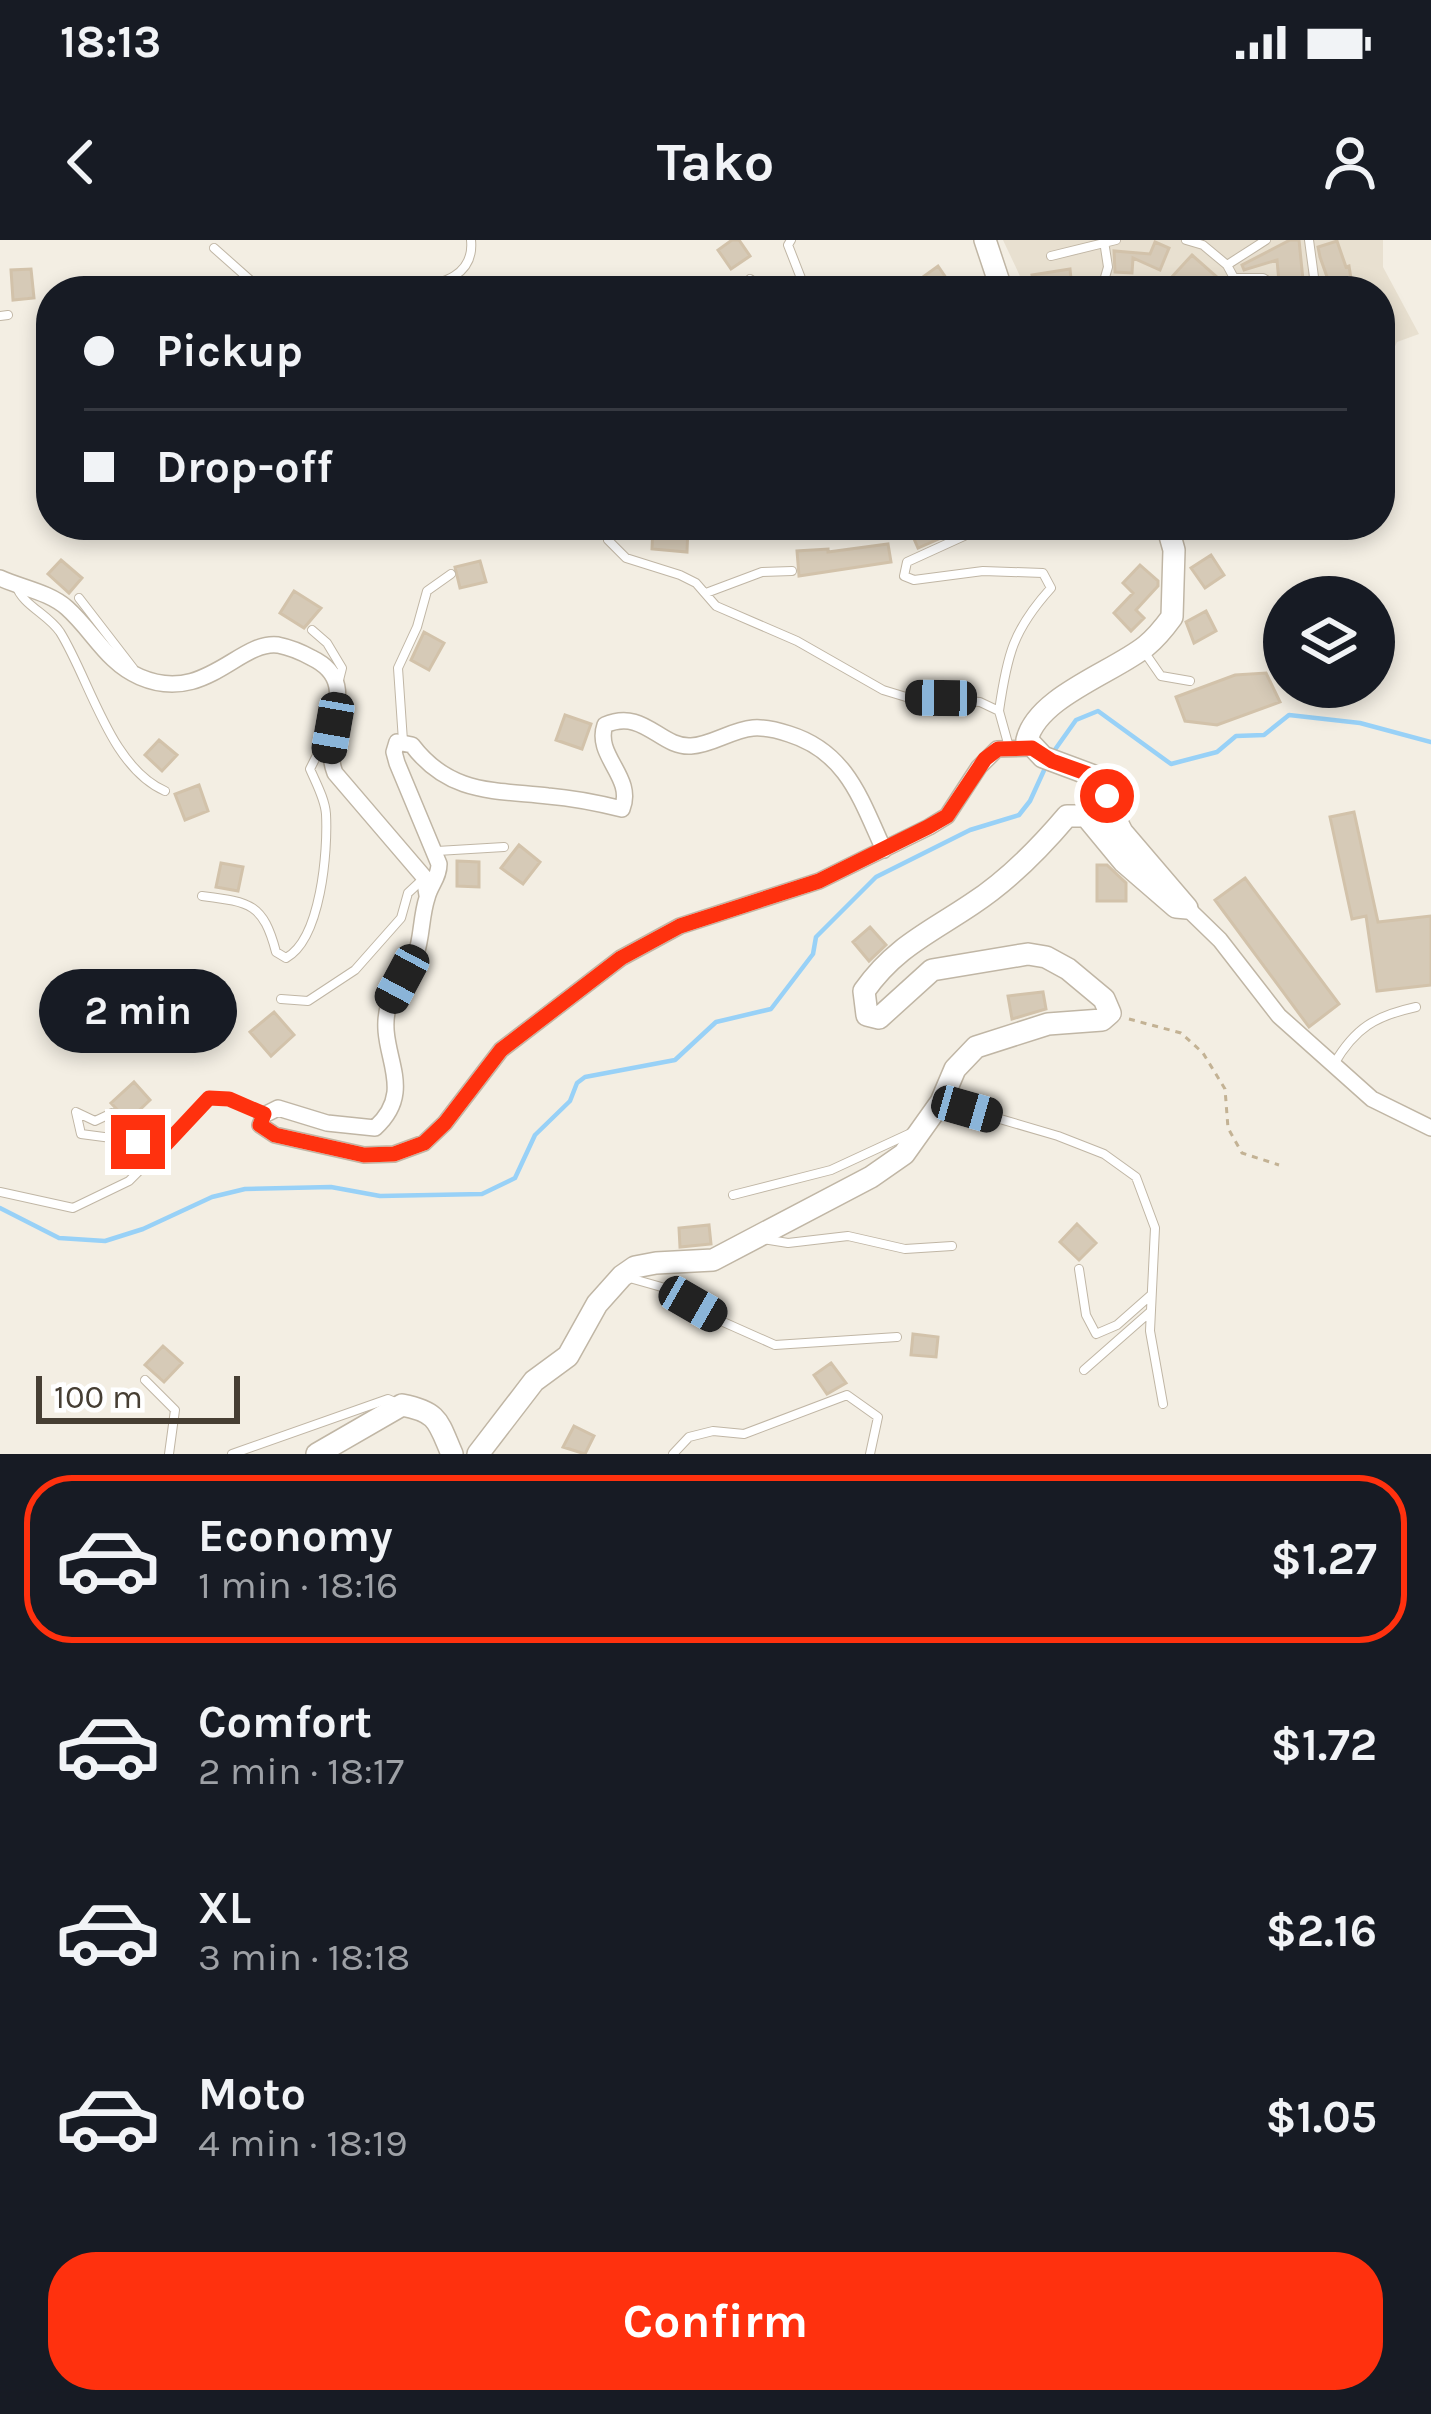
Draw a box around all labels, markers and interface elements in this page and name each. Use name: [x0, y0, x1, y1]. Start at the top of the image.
text: 18:13: [60, 16, 161, 68]
icon: back: [48, 129, 114, 195]
icon: person: [1317, 129, 1383, 195]
text: Tako: [657, 130, 774, 194]
text: Pickup: [156, 325, 303, 377]
text: Drop-off: [156, 441, 333, 493]
map controls: [1263, 576, 1395, 708]
button: layers: [1263, 576, 1395, 708]
car: [905, 679, 977, 717]
car: [309, 689, 357, 767]
route start: [1080, 769, 1134, 823]
car: [369, 939, 435, 1019]
callout: 2 min: [39, 968, 237, 1052]
text: 2 min: [84, 988, 192, 1034]
car: [927, 1082, 1007, 1136]
route end: [111, 1115, 165, 1169]
car: [653, 1270, 733, 1338]
scale bar: [36, 1370, 240, 1423]
text: 100 m: [54, 1378, 143, 1416]
icon: car: [54, 1505, 162, 1613]
text: Economy: [198, 1510, 393, 1562]
text: $1.27: [1271, 1533, 1377, 1585]
text: 1 min · 18:16: [198, 1562, 398, 1608]
icon: car: [54, 1691, 162, 1799]
text: Comfort: [198, 1696, 372, 1748]
text: $1.72: [1271, 1719, 1377, 1771]
text: 2 min · 18:17: [198, 1748, 404, 1794]
icon: car: [54, 1877, 162, 1985]
text: XL: [198, 1882, 251, 1934]
text: $2.16: [1266, 1905, 1377, 1957]
text: 3 min · 18:18: [198, 1934, 410, 1980]
icon: car: [54, 2063, 162, 2171]
text: Moto: [198, 2068, 306, 2120]
text: $1.05: [1266, 2091, 1377, 2143]
text: 4 min · 18:19: [198, 2120, 408, 2166]
button: Confirm: [48, 2252, 1383, 2390]

